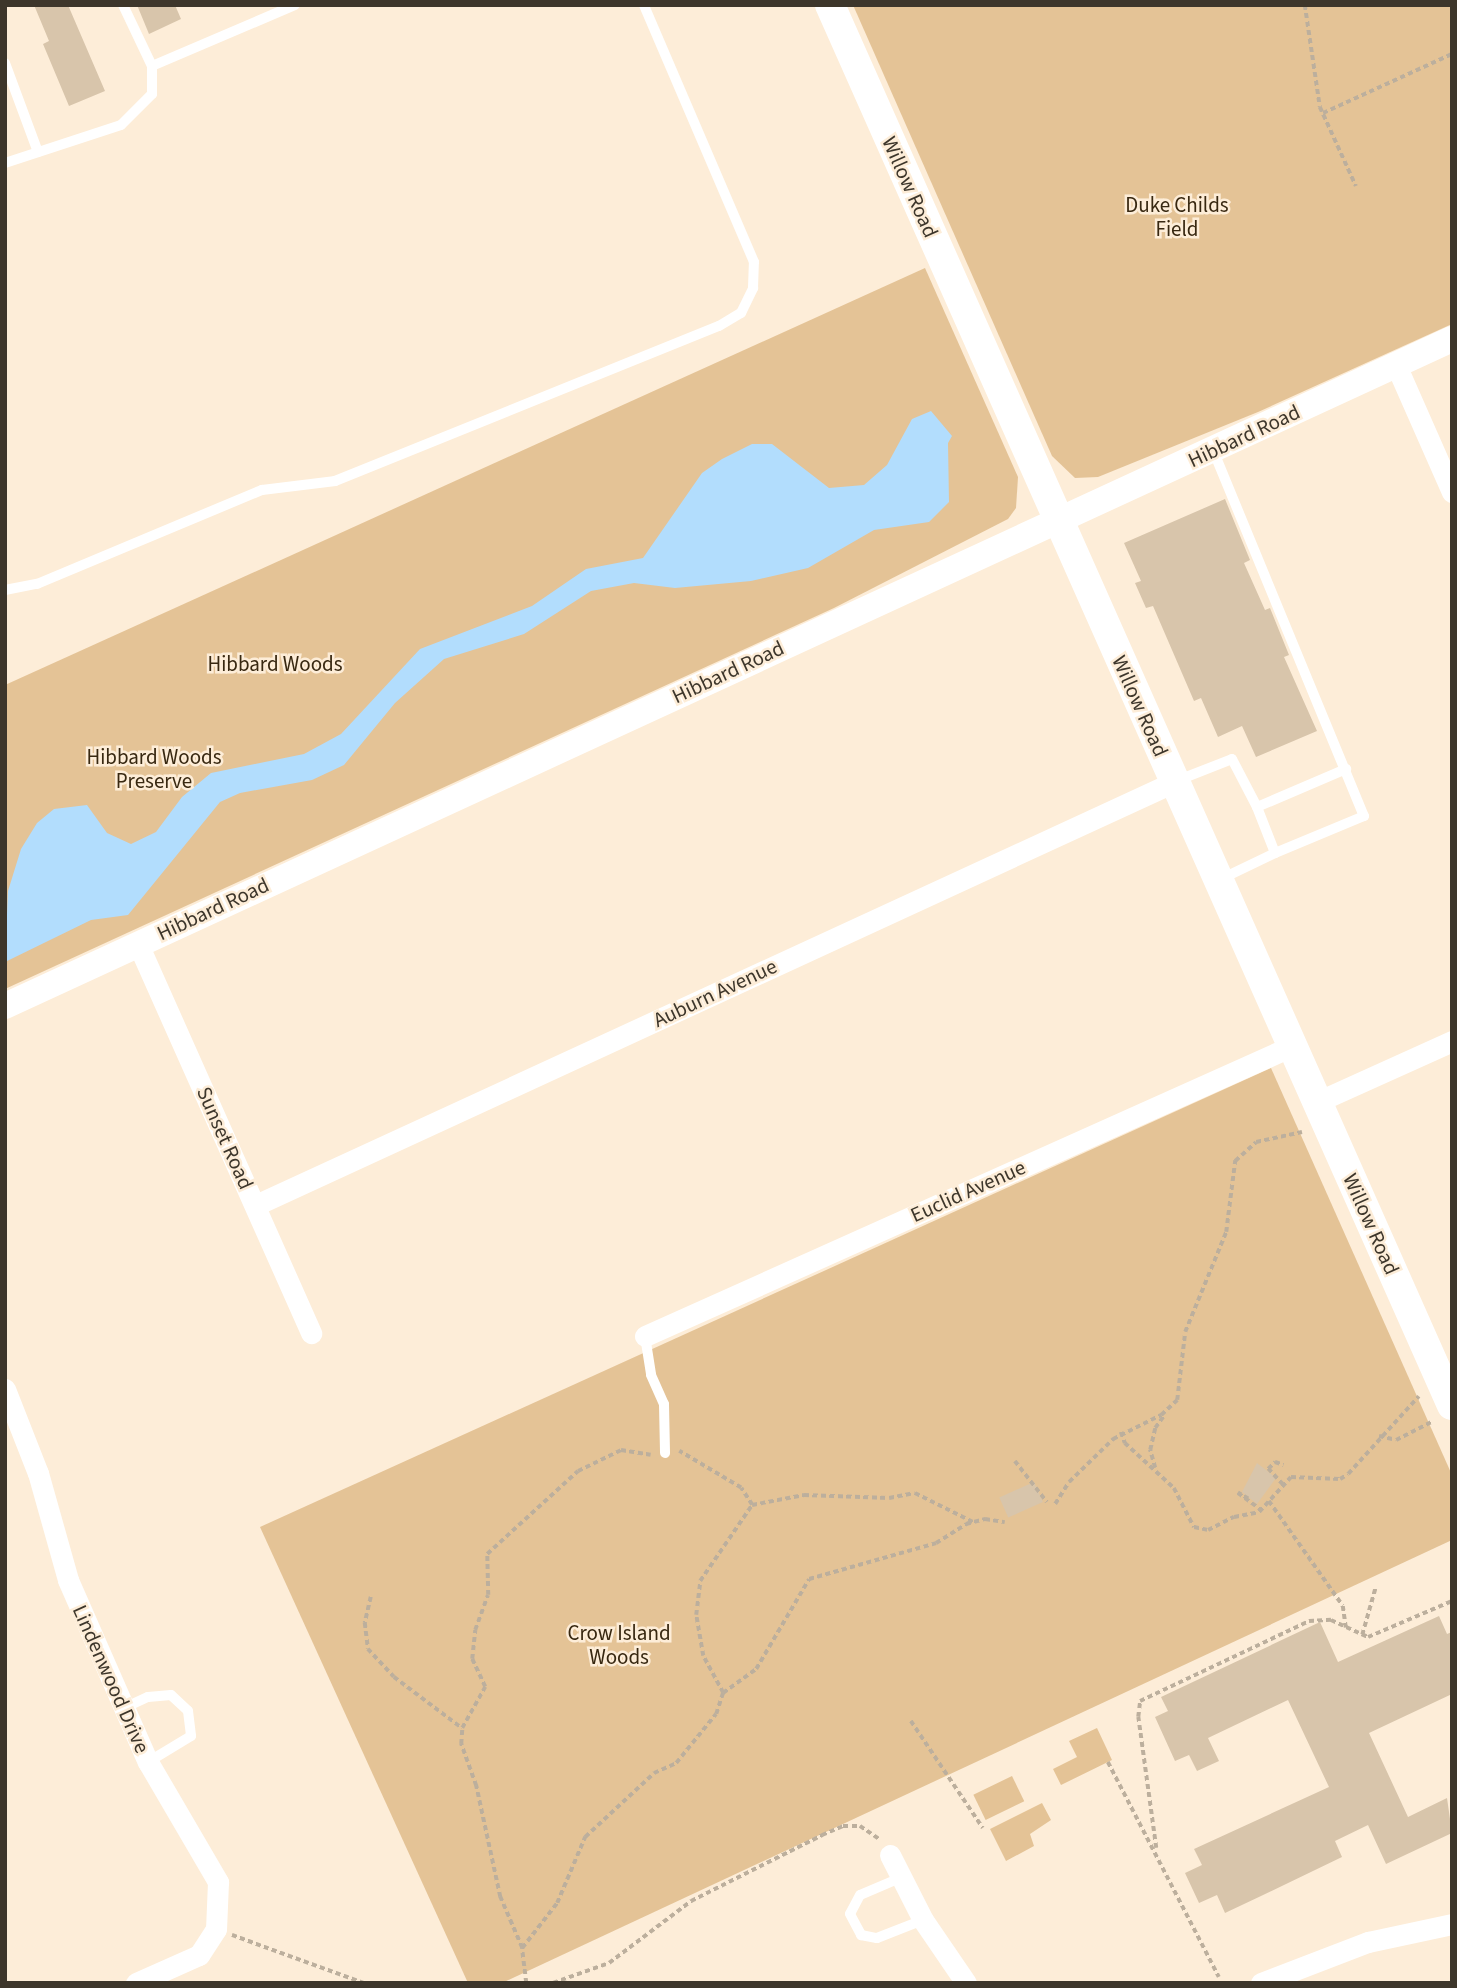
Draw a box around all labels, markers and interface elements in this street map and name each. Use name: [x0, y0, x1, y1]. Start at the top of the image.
street label: Willow Road: [877, 133, 943, 241]
park label: Duke Childs Field: [1125, 192, 1229, 242]
street label: Hibbard Road: [1184, 399, 1304, 473]
street label: Hibbard Road: [668, 635, 788, 709]
park label: Hibbard Woods: [207, 651, 343, 677]
street label: Willow Road: [1107, 652, 1173, 760]
park label: Hibbard Woods Preserve: [86, 744, 222, 794]
street label: Hibbard Road: [153, 872, 273, 946]
street label: Auburn Avenue: [649, 953, 781, 1033]
street label: Sunset Road: [191, 1083, 259, 1193]
street label: Euclid Avenue: [907, 1154, 1029, 1228]
street label: Willow Road: [1338, 1170, 1404, 1278]
street label: Lindenwood Drive: [67, 1601, 155, 1757]
park label: Crow Island Woods: [567, 1620, 671, 1670]

